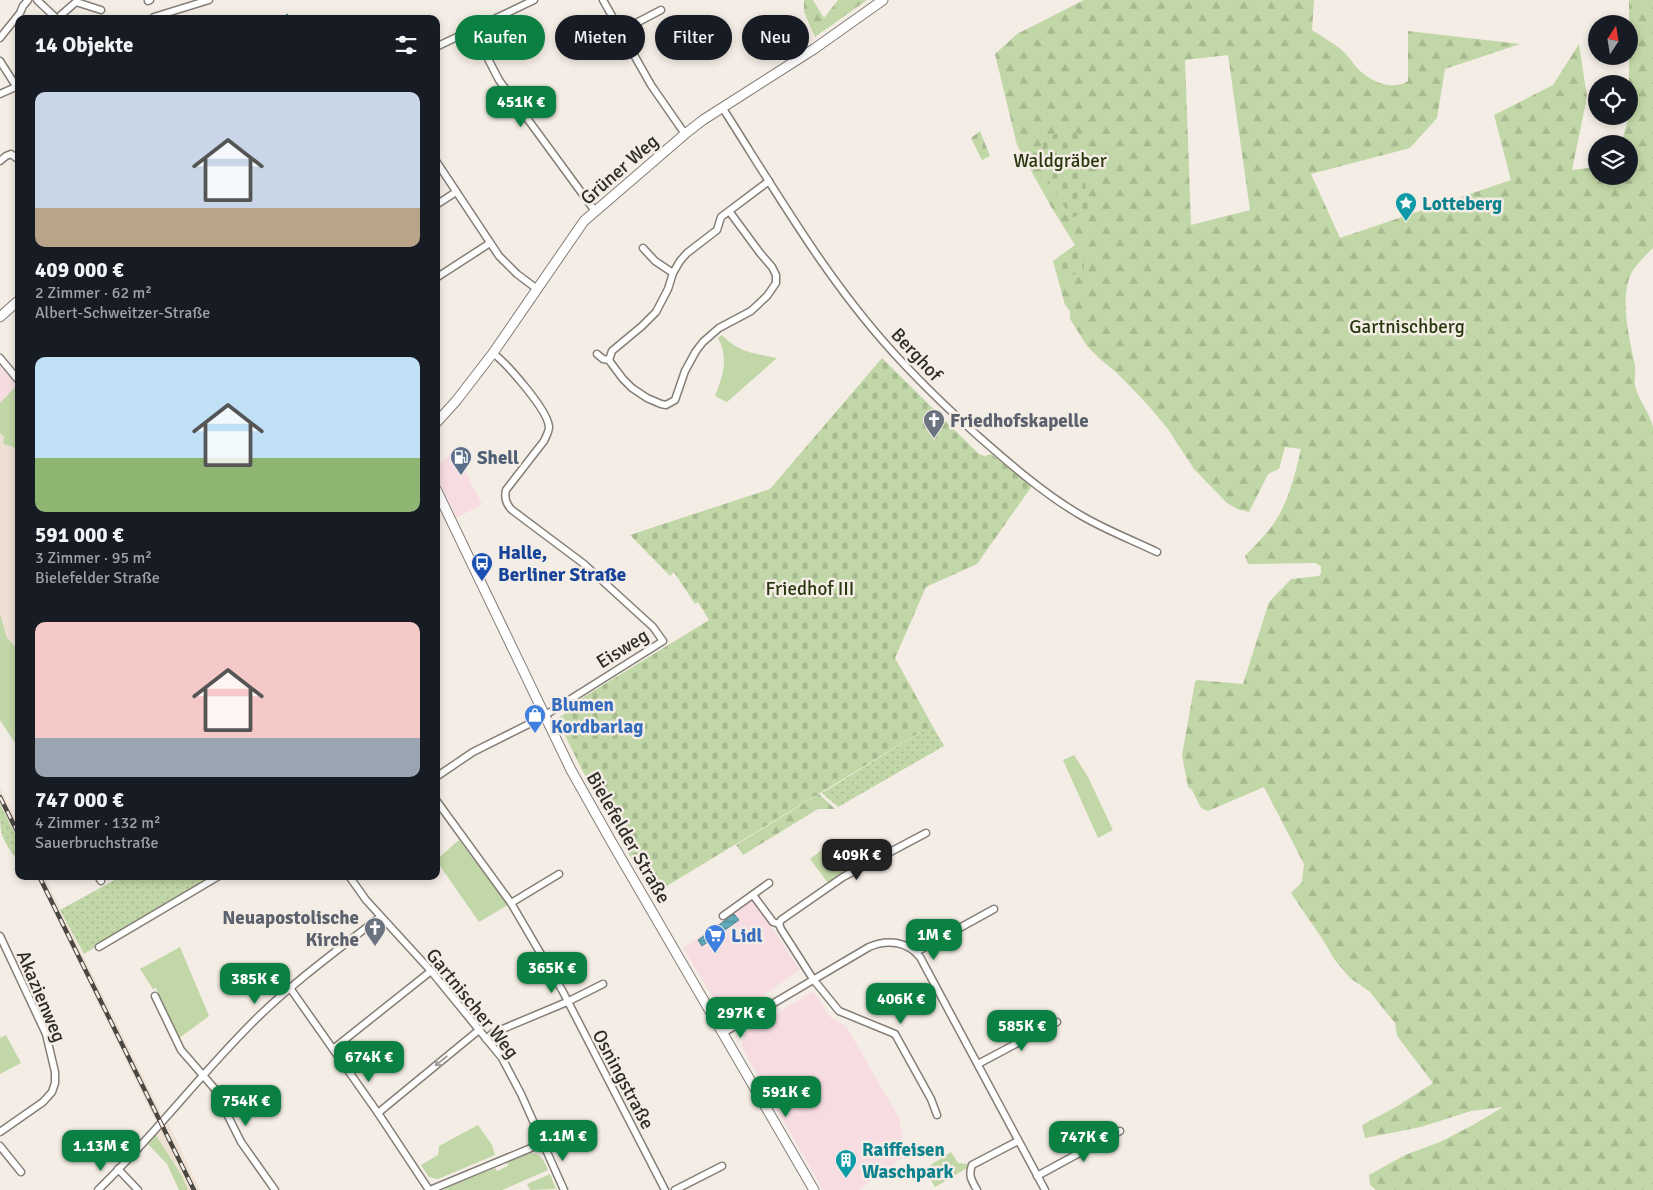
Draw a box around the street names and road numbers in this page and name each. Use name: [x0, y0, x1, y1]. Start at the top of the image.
street label: Grüner Weg: [576, 129, 664, 210]
street label: Berghof: [886, 323, 948, 388]
street label: Eisweg: [592, 624, 653, 674]
street label: Bielefelder Straße: [581, 767, 676, 908]
street label: Gartnischer Weg: [421, 944, 524, 1064]
street label: Akazienweg: [11, 947, 71, 1046]
street label: Osningstraße: [587, 1025, 659, 1133]

